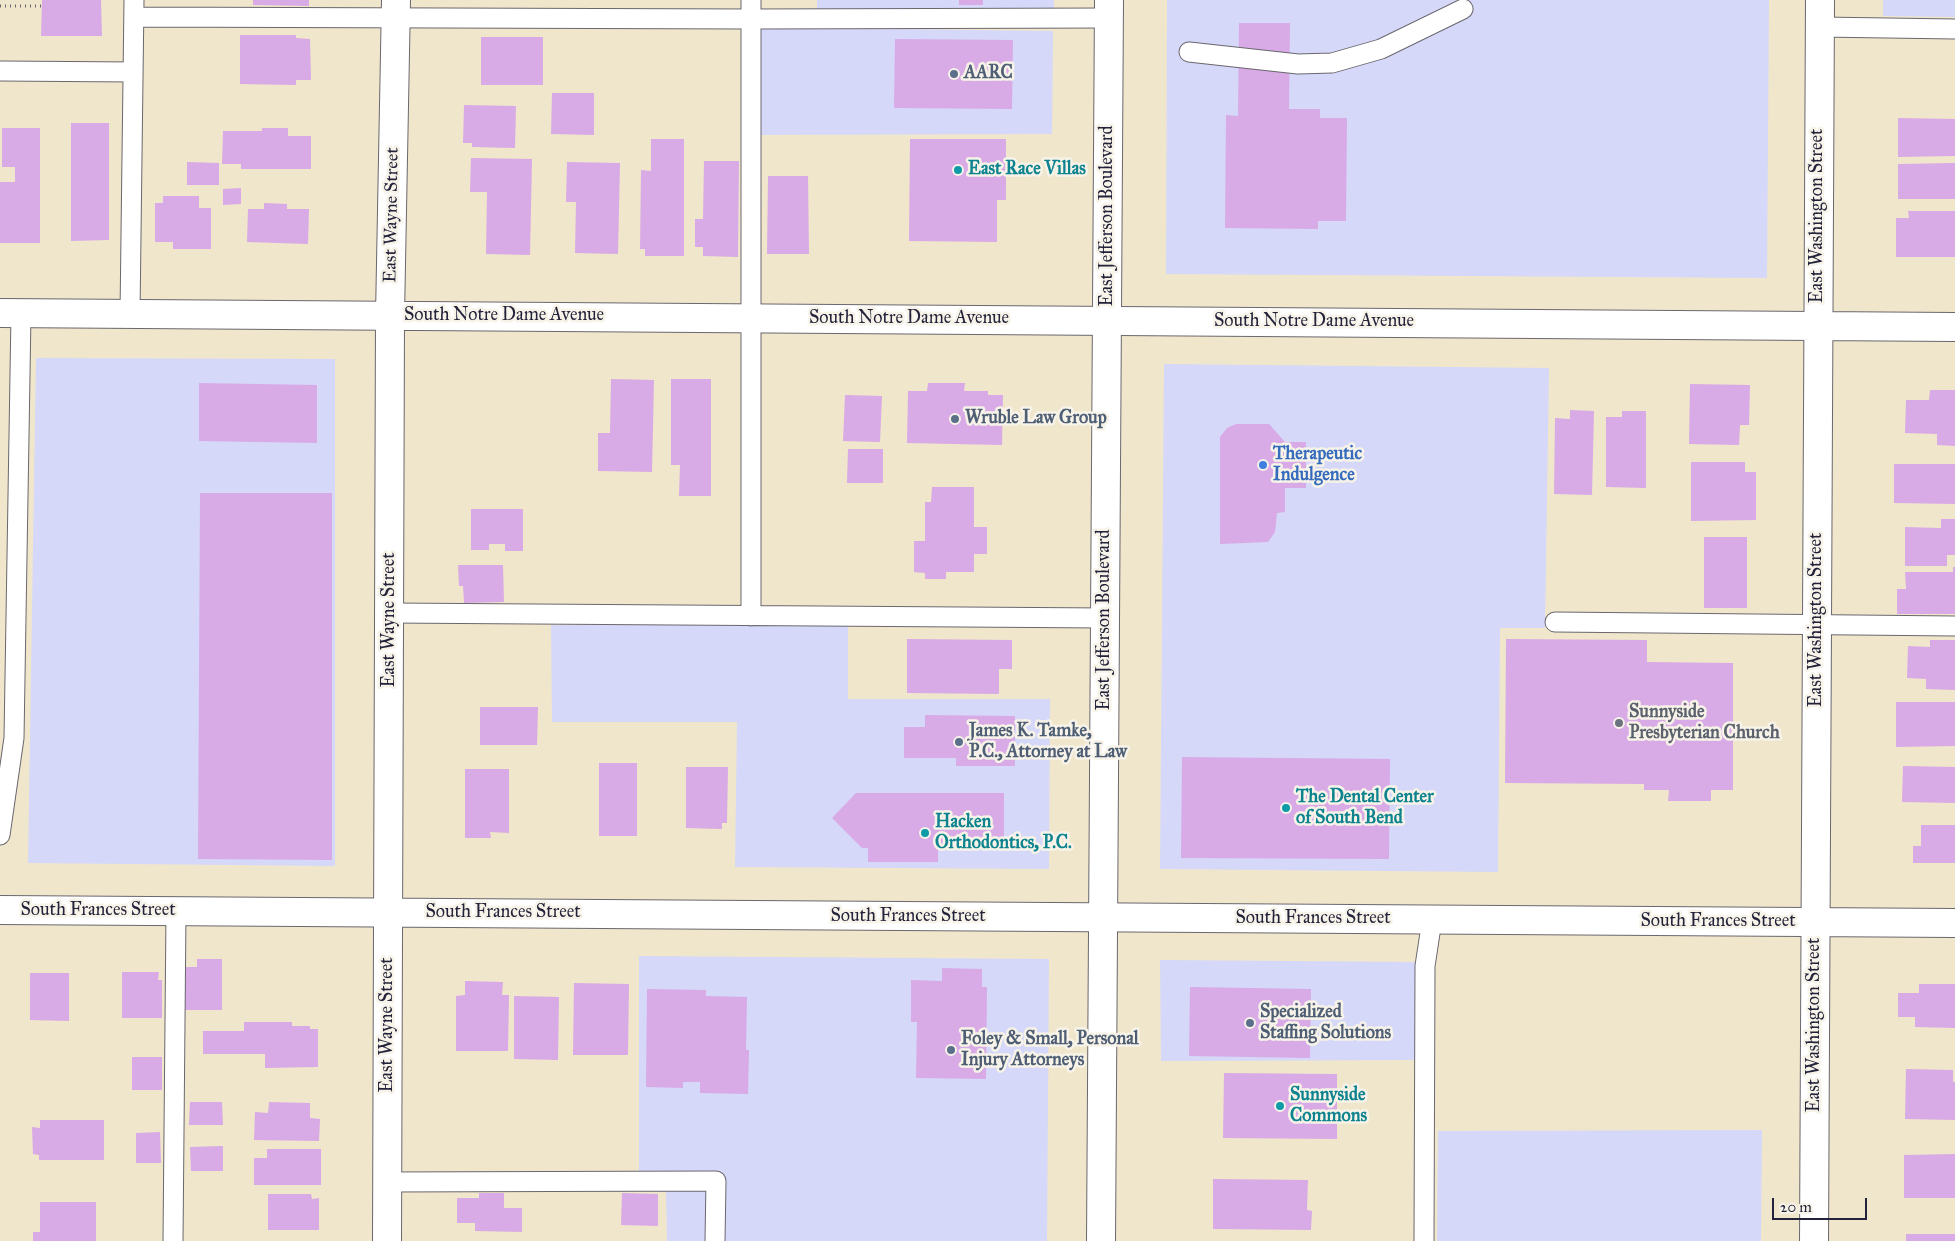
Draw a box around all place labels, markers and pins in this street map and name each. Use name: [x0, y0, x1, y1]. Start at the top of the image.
place label: AARC: [964, 63, 1013, 85]
marker: AARC: [948, 68, 960, 80]
place label: East Race Villas: [968, 159, 1086, 181]
marker: East Race Villas: [952, 164, 964, 176]
place label: Wruble Law Group: [965, 408, 1107, 430]
marker: Wruble Law Group: [949, 413, 961, 425]
place label: Therapeutic Indulgence: [1273, 444, 1362, 486]
marker: Therapeutic Indulgence: [1257, 459, 1269, 471]
place label: Sunnyside Presbyterian Church: [1629, 702, 1780, 744]
marker: Sunnyside Presbyterian Church: [1613, 717, 1625, 729]
place label: James K. Tamke, P.C., Attorney at Law: [969, 721, 1127, 764]
marker: James K. Tamke, P.C., Attorney at Law: [953, 736, 965, 748]
place label: The Dental Center of South Bend: [1296, 787, 1434, 830]
marker: The Dental Center of South Bend: [1280, 802, 1292, 814]
place label: Hacken Orthodontics, P.C.: [935, 812, 1072, 854]
marker: Hacken Orthodontics, P.C.: [919, 827, 931, 839]
place label: Specialized Staffing Solutions: [1260, 1002, 1391, 1044]
marker: Specialized Staffing Solutions: [1244, 1017, 1256, 1029]
place label: Foley & Small, Personal Injury Attorneys: [961, 1029, 1139, 1072]
marker: Foley & Small, Personal Injury Attorneys: [945, 1044, 957, 1056]
place label: Sunnyside Commons: [1290, 1085, 1367, 1128]
marker: Sunnyside Commons: [1274, 1100, 1286, 1112]

